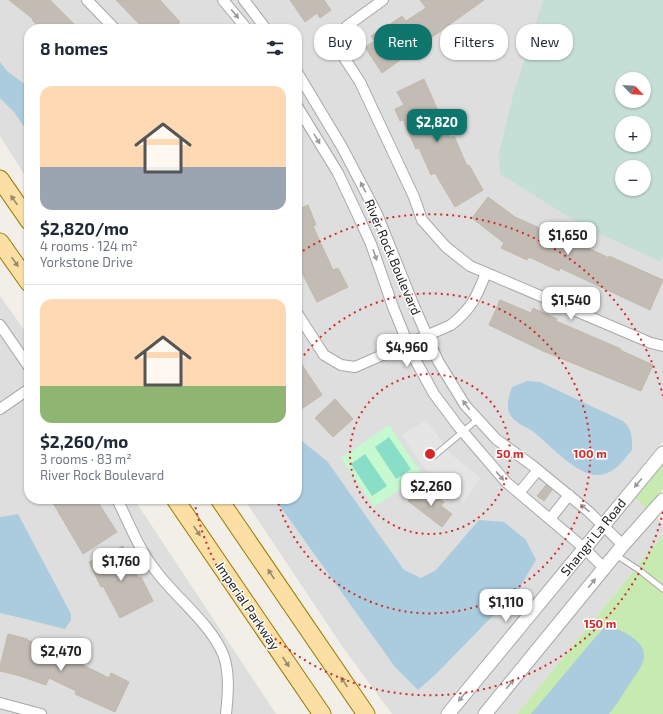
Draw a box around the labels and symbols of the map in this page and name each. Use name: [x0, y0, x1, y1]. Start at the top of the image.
one-way arrow: [231, 9, 240, 20]
north arrow: [615, 72, 651, 108]
pin: $2,820: [404, 109, 470, 143]
one-way arrow: [314, 133, 321, 145]
one-way arrow: [360, 181, 366, 193]
one-way arrow: [11, 195, 19, 205]
street label: River Rock Boulevard: [361, 197, 425, 317]
pin: $1,650: [535, 222, 601, 256]
one-way arrow: [372, 250, 378, 262]
one-way arrow: [11, 257, 19, 268]
pin: $1,540: [538, 287, 604, 321]
pin: $4,960: [374, 334, 440, 368]
one-way arrow: [462, 400, 470, 410]
text: 50 m: [496, 446, 524, 460]
text: 100 m: [573, 446, 607, 460]
centre of rings: [423, 447, 437, 461]
one-way arrow: [495, 470, 504, 481]
pin: $2,260: [398, 473, 464, 507]
one-way arrow: [634, 477, 643, 488]
street label: Shangri La Road: [557, 495, 629, 579]
one-way arrow: [580, 503, 590, 512]
one-way arrow: [193, 526, 201, 536]
pin: $1,760: [88, 548, 154, 582]
street label: Imperial Parkway: [213, 559, 283, 653]
one-way arrow: [267, 569, 275, 580]
one-way arrow: [588, 578, 596, 588]
pin: $1,110: [473, 589, 539, 623]
text: 150 m: [584, 616, 616, 630]
pin: $2,470: [28, 638, 94, 672]
one-way arrow: [282, 656, 290, 667]
one-way arrow: [340, 677, 348, 687]
one-way arrow: [506, 678, 514, 689]
one-way arrow: [457, 692, 466, 703]

